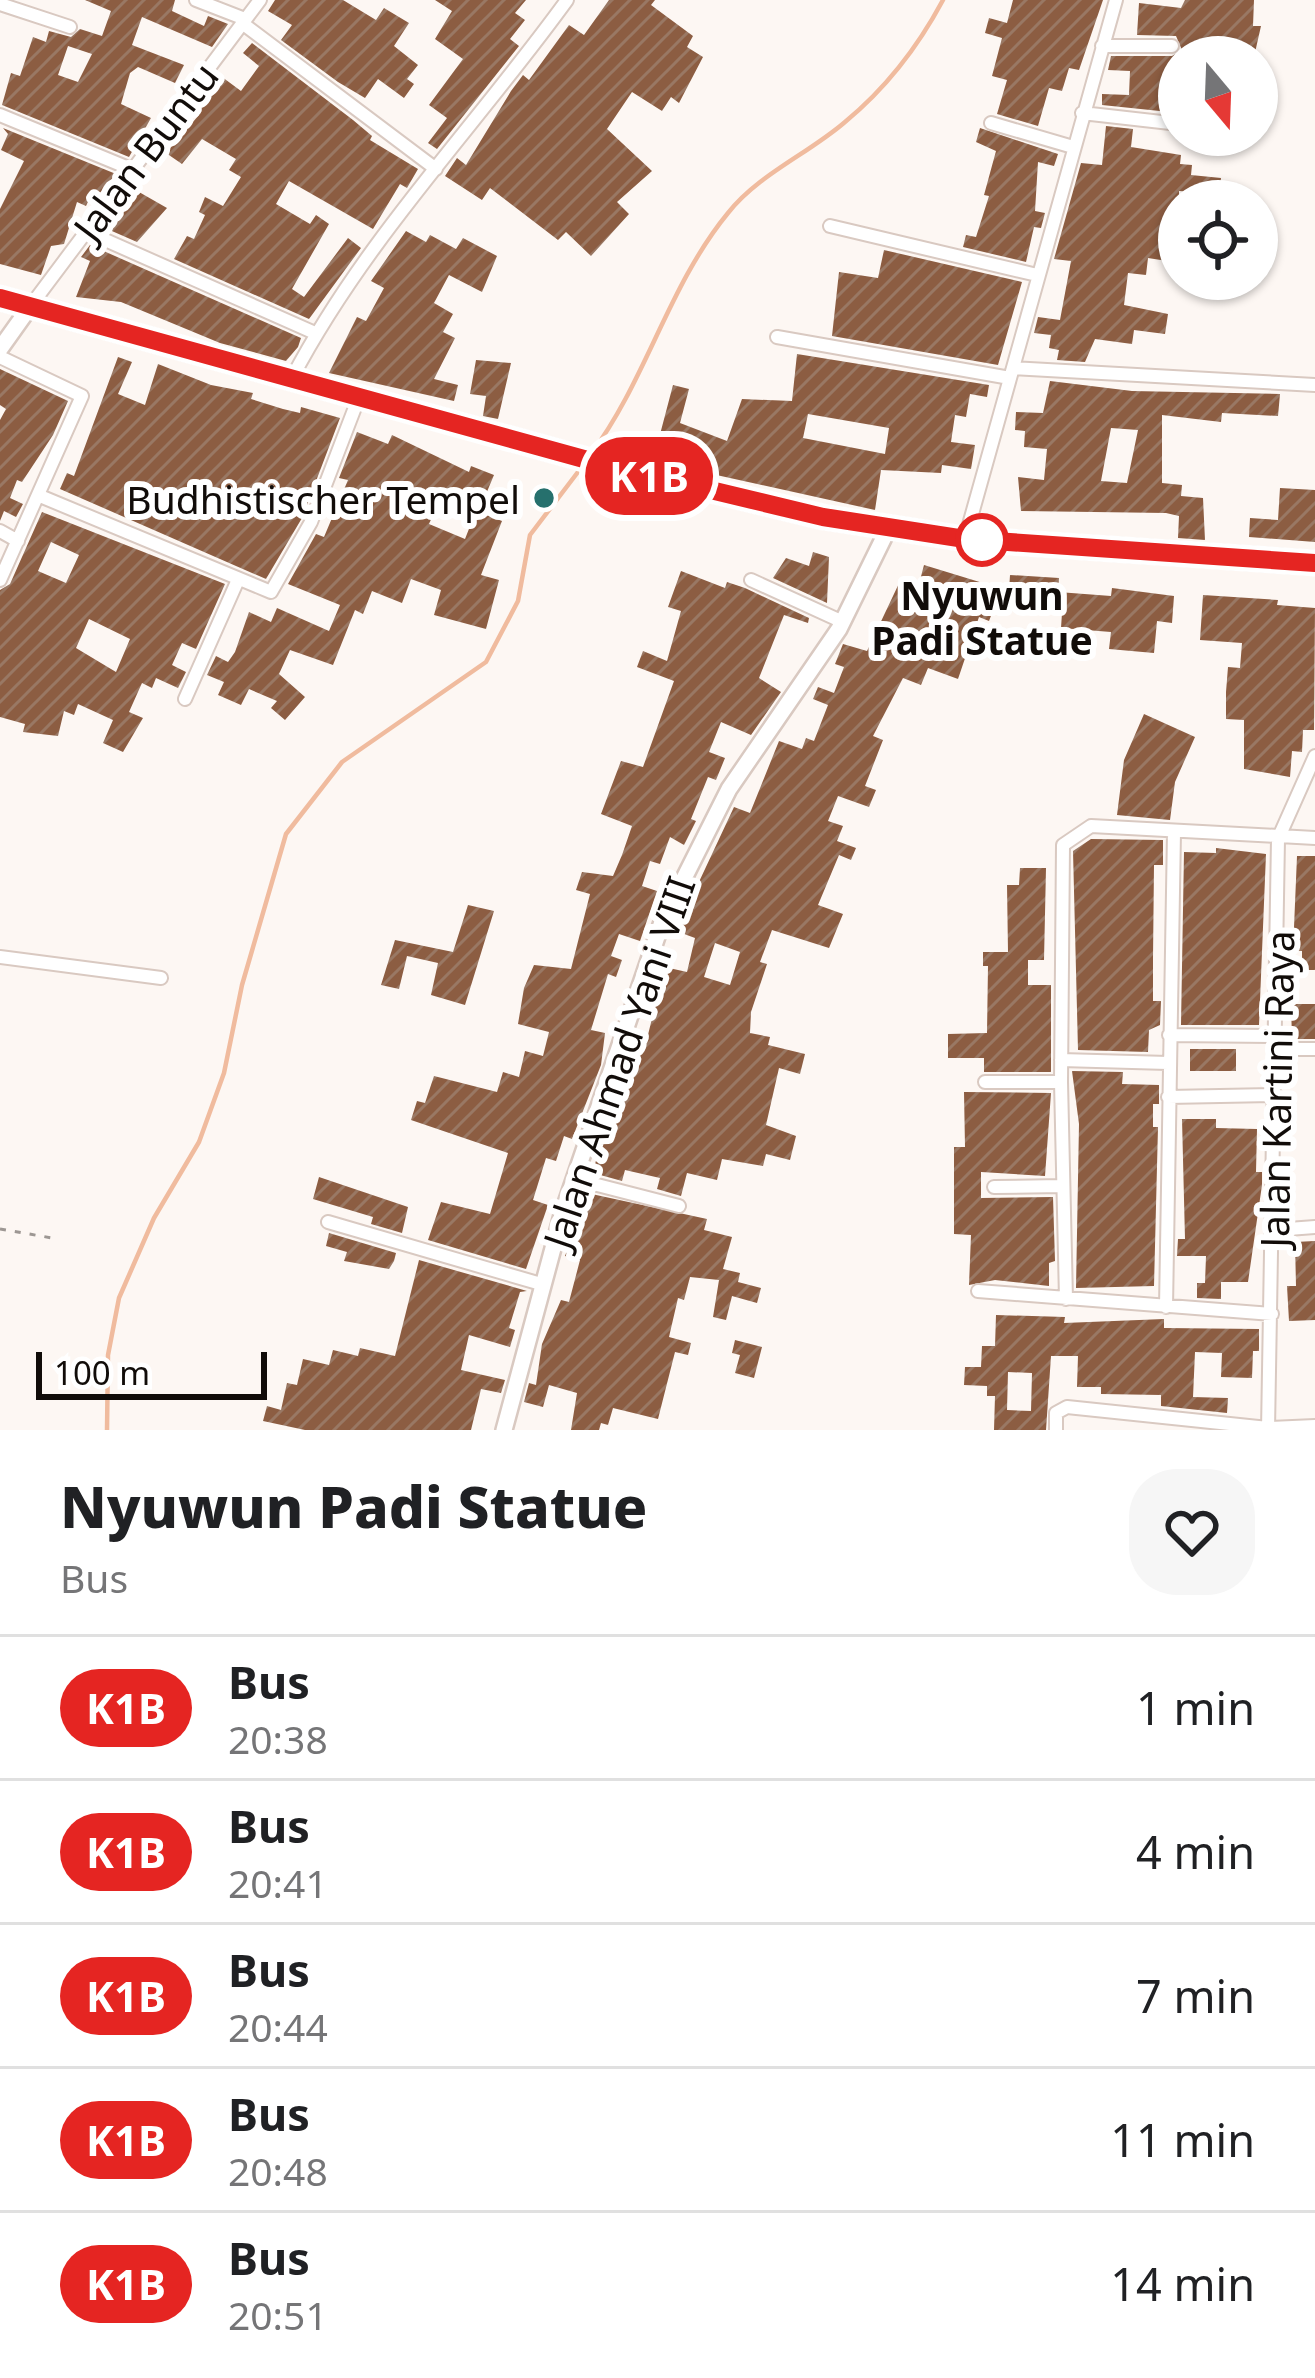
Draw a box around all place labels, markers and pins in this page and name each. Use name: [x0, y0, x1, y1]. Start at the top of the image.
place label: Budhistischer Tempel: [126, 472, 520, 525]
marker: Budhistischer Tempel: [531, 485, 557, 511]
marker: Nyuwun Padi Statue: [957, 515, 1007, 565]
place label: Nyuwun Padi Statue: [871, 568, 1093, 666]

